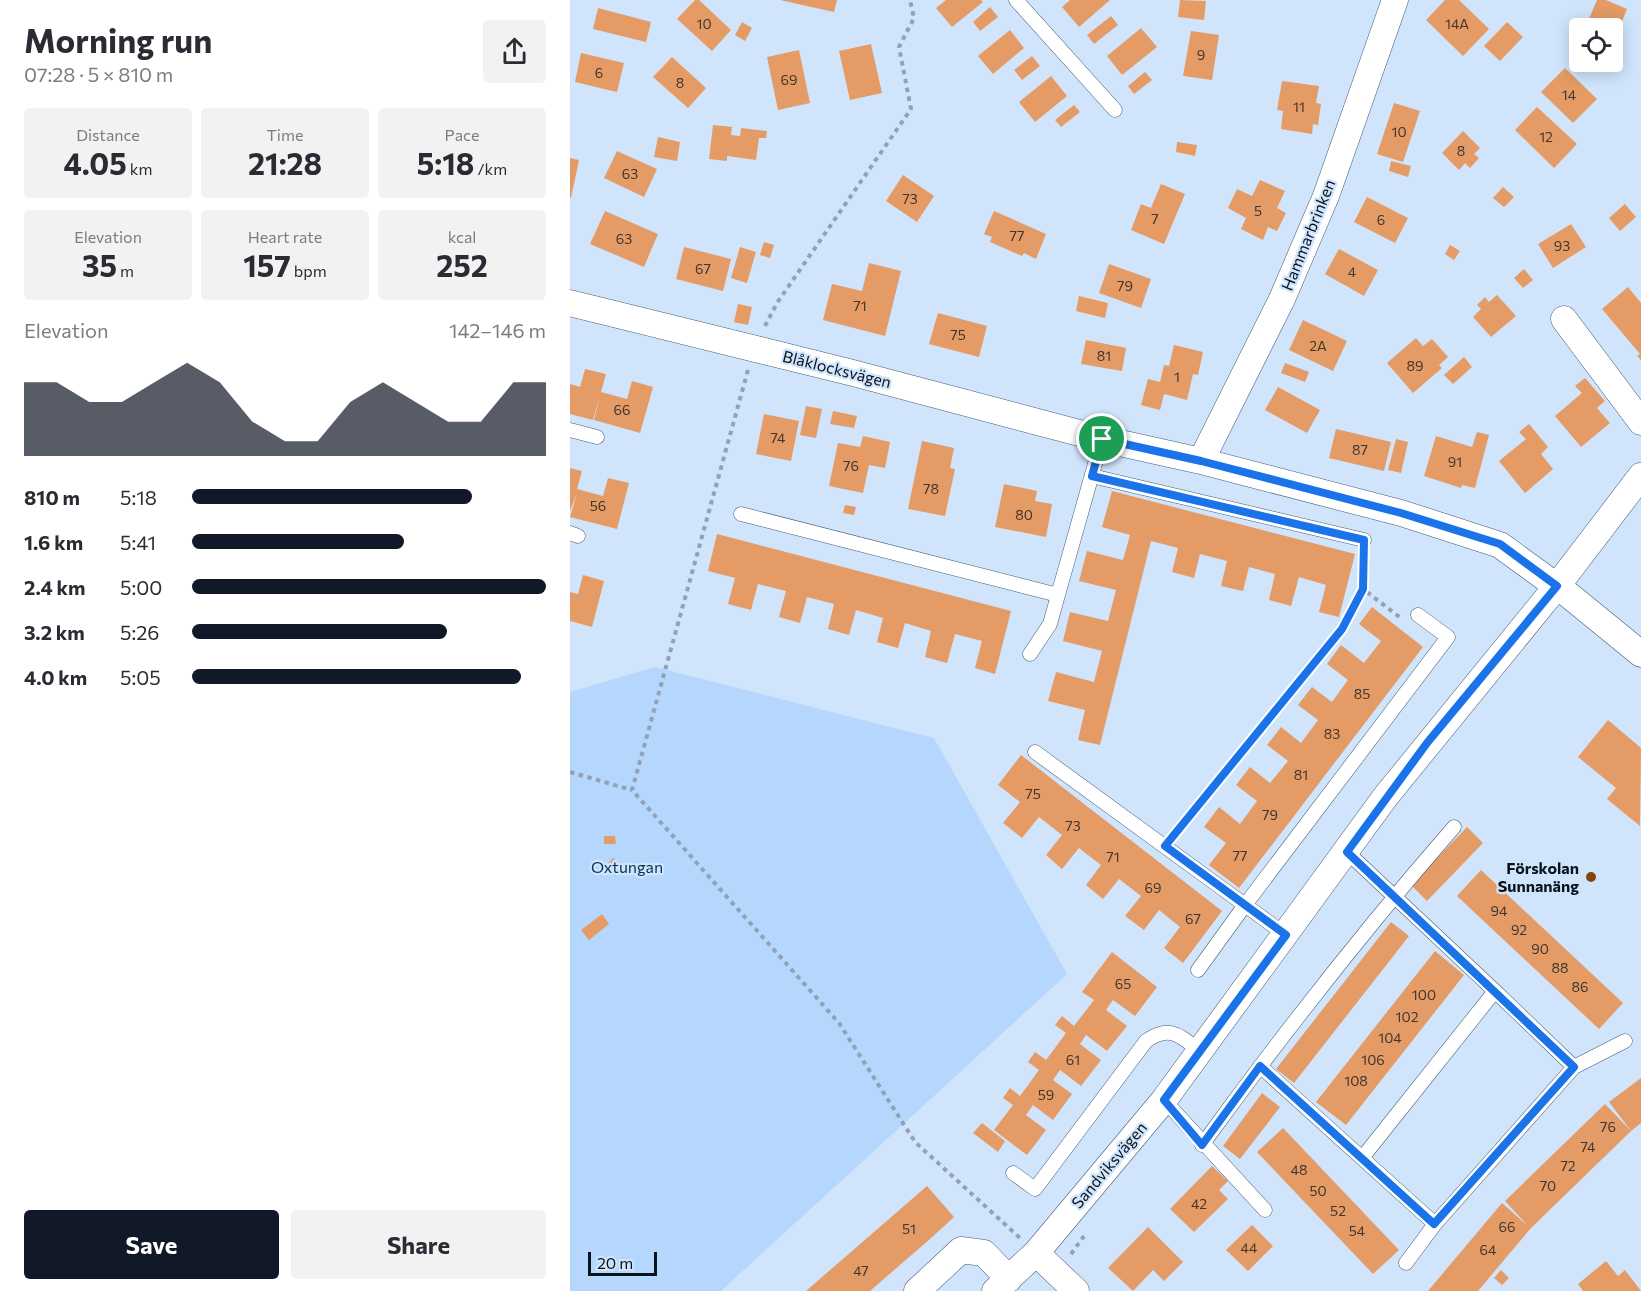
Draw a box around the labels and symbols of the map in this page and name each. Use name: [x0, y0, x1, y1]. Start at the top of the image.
house number: 10: [696, 15, 712, 32]
house number: 14A: [1445, 15, 1469, 32]
house number: 9: [1197, 46, 1205, 63]
house number: 6: [595, 64, 603, 81]
house number: 69: [781, 71, 797, 88]
house number: 8: [676, 74, 684, 91]
house number: 14: [1562, 86, 1577, 103]
house number: 11: [1293, 98, 1305, 115]
house number: 10: [1391, 123, 1407, 140]
house number: 12: [1539, 128, 1553, 145]
house number: 8: [1457, 142, 1465, 159]
house number: 63: [622, 165, 638, 182]
street label: Hammarbrinken: [1277, 177, 1338, 293]
house number: 73: [902, 190, 918, 207]
house number: 5: [1254, 202, 1262, 219]
house number: 7: [1151, 210, 1159, 227]
house number: 6: [1377, 211, 1385, 228]
house number: 77: [1010, 227, 1024, 244]
house number: 63: [616, 230, 632, 247]
house number: 93: [1554, 237, 1570, 254]
house number: 67: [695, 260, 711, 277]
house number: 4: [1348, 263, 1357, 280]
house number: 79: [1117, 277, 1133, 294]
house number: 71: [853, 297, 867, 314]
house number: 75: [950, 326, 966, 343]
house number: 2A: [1309, 337, 1327, 354]
street label: Blåklocksvägen: [781, 346, 893, 391]
house number: 81: [1097, 347, 1111, 364]
house number: 89: [1407, 357, 1424, 374]
house number: 1: [1174, 368, 1180, 385]
house number: 66: [614, 401, 631, 418]
pin: [1076, 413, 1127, 464]
house number: 74: [771, 429, 786, 446]
house number: 87: [1352, 441, 1368, 458]
house number: 91: [1448, 453, 1462, 470]
house number: 76: [843, 457, 859, 474]
house number: 78: [923, 480, 939, 497]
house number: 56: [590, 497, 606, 514]
house number: 80: [1015, 506, 1033, 523]
house number: 85: [1354, 685, 1370, 702]
house number: 83: [1324, 725, 1340, 742]
house number: 81: [1294, 766, 1308, 783]
house number: 75: [1025, 785, 1041, 802]
house number: 79: [1262, 806, 1278, 823]
house number: 73: [1065, 817, 1081, 834]
house number: 77: [1233, 847, 1247, 864]
house number: 71: [1106, 848, 1120, 865]
park label: Oxtungan: [591, 857, 663, 876]
place label: Förskolan Sunnanäng: [1498, 858, 1579, 895]
marker: Förskolan Sunnanäng: [1584, 870, 1598, 884]
house number: 69: [1145, 879, 1161, 896]
house number: 94: [1491, 902, 1508, 919]
house number: 67: [1185, 910, 1201, 927]
house number: 92: [1511, 921, 1527, 938]
house number: 90: [1531, 940, 1549, 957]
house number: 88: [1552, 959, 1569, 976]
house number: 65: [1115, 975, 1131, 992]
house number: 86: [1572, 978, 1589, 995]
house number: 100: [1412, 986, 1436, 1003]
house number: 102: [1396, 1008, 1419, 1025]
house number: 104: [1378, 1029, 1402, 1046]
house number: 61: [1066, 1051, 1080, 1068]
house number: 106: [1361, 1051, 1385, 1068]
house number: 108: [1344, 1072, 1368, 1089]
house number: 59: [1038, 1086, 1054, 1103]
street label: Sandviksvägen: [1067, 1118, 1150, 1212]
house number: 76: [1600, 1118, 1616, 1135]
house number: 74: [1581, 1138, 1596, 1155]
house number: 72: [1560, 1157, 1576, 1174]
house number: 48: [1291, 1161, 1307, 1178]
house number: 70: [1540, 1177, 1556, 1194]
house number: 50: [1309, 1182, 1327, 1199]
house number: 42: [1191, 1195, 1207, 1212]
house number: 52: [1330, 1202, 1346, 1219]
house number: 66: [1499, 1218, 1516, 1235]
house number: 51: [902, 1220, 916, 1237]
house number: 54: [1349, 1222, 1366, 1239]
house number: 44: [1241, 1239, 1258, 1256]
house number: 64: [1480, 1241, 1497, 1258]
scale bar: [588, 1249, 657, 1276]
house number: 47: [853, 1262, 869, 1279]

